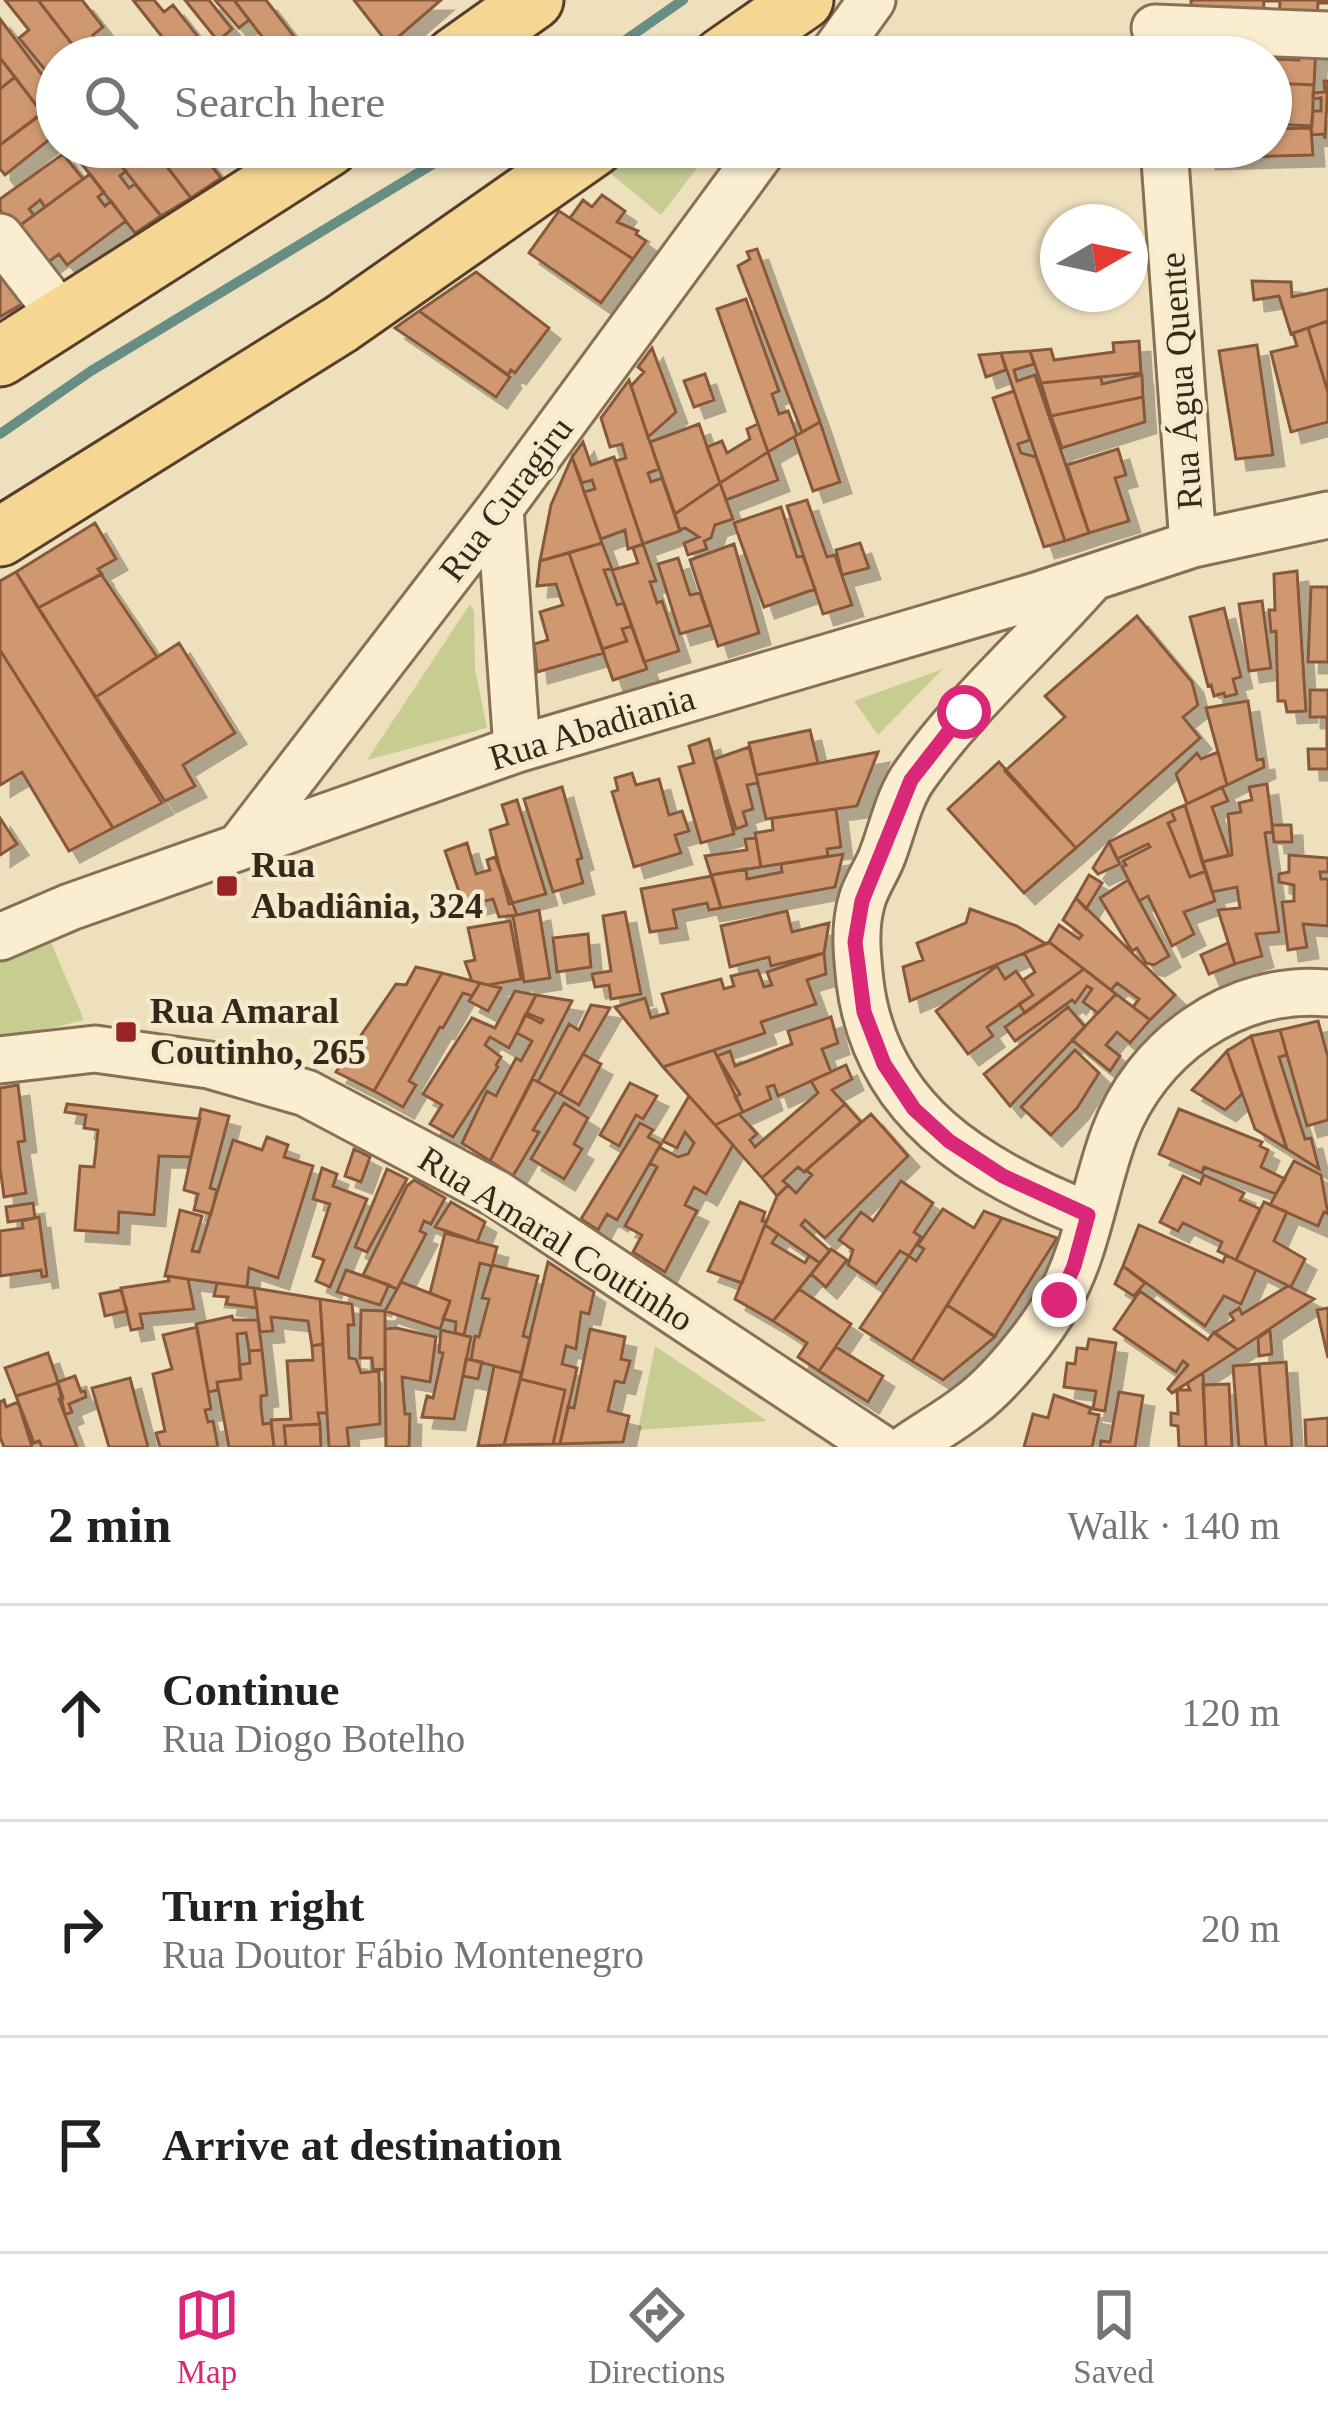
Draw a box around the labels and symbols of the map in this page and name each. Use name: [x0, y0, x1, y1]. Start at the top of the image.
north arrow: [1040, 204, 1148, 312]
street label: Rua Água Quente: [1152, 251, 1210, 511]
street label: Rua Curagiru: [431, 409, 581, 589]
street label: Rua Abadiania: [484, 678, 700, 778]
route start: [937, 685, 991, 739]
place label: Rua Abadiânia, 324: [251, 845, 483, 926]
marker: Rua Abadiânia, 324: [214, 873, 240, 899]
place label: Rua Amaral Coutinho, 265: [150, 991, 366, 1072]
marker: Rua Amaral Coutinho, 265: [113, 1019, 139, 1045]
street label: Rua Amaral Coutinho: [411, 1138, 701, 1340]
route end: [1032, 1273, 1086, 1327]

